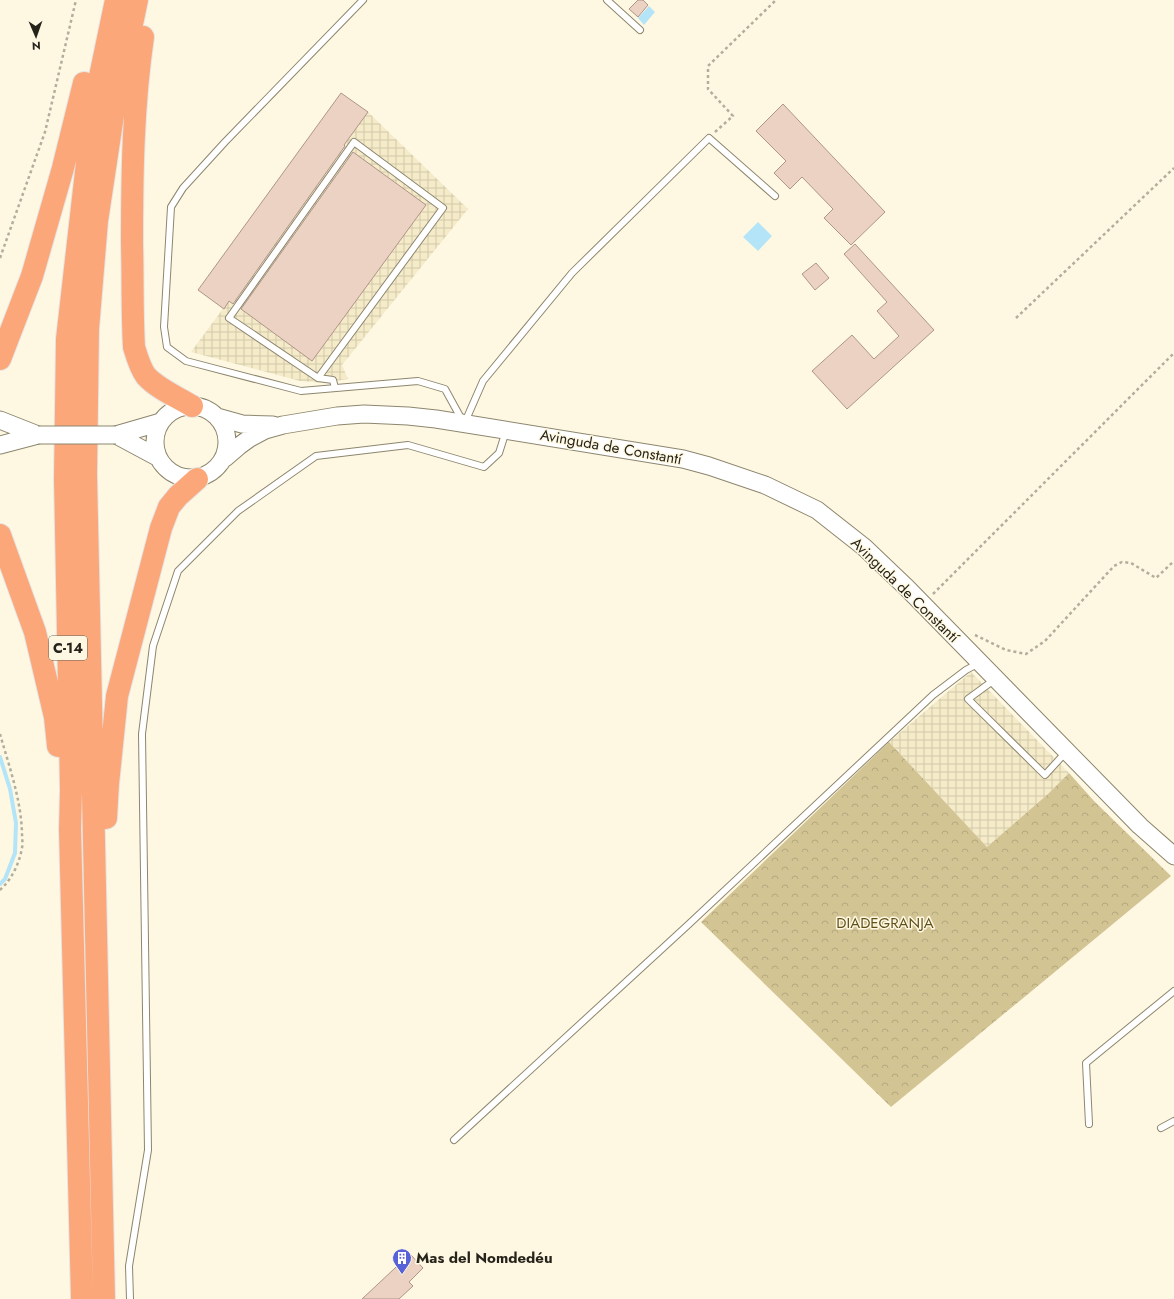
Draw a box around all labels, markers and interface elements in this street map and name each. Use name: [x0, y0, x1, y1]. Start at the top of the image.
north arrow: [16, 16, 56, 56]
text: N: [32, 38, 41, 54]
street label: Avinguda de Constantí: [538, 424, 685, 470]
street label: Avinguda de Constantí: [846, 532, 965, 649]
road number: C-14: [49, 636, 87, 660]
park label: DIADEGRANJA: [836, 912, 934, 934]
building icon: Mas del Nomdedéu: [391, 1247, 413, 1275]
place label: Mas del Nomdedéu: [416, 1247, 553, 1269]

